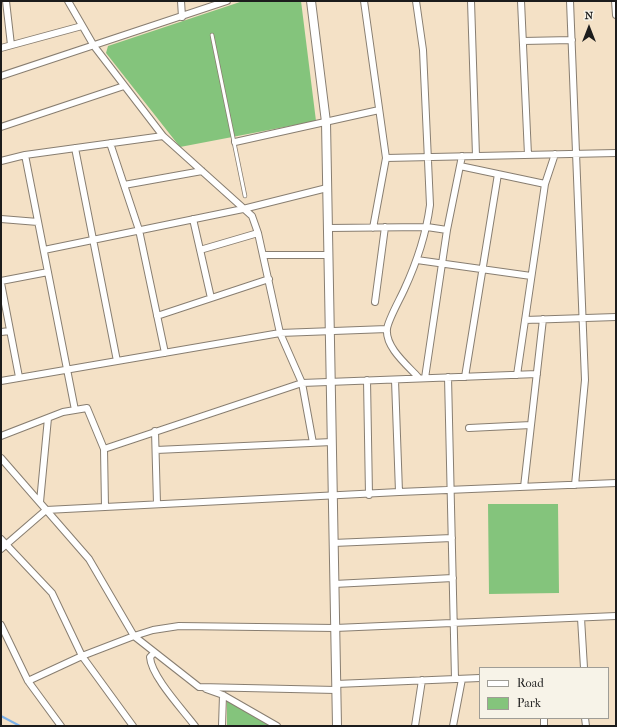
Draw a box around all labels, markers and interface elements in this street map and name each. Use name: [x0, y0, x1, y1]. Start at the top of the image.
north arrow: [569, 8, 609, 48]
text: N: [585, 9, 593, 22]
legend: [479, 667, 609, 719]
text: Road: [517, 676, 544, 690]
text: Park: [517, 696, 541, 710]

